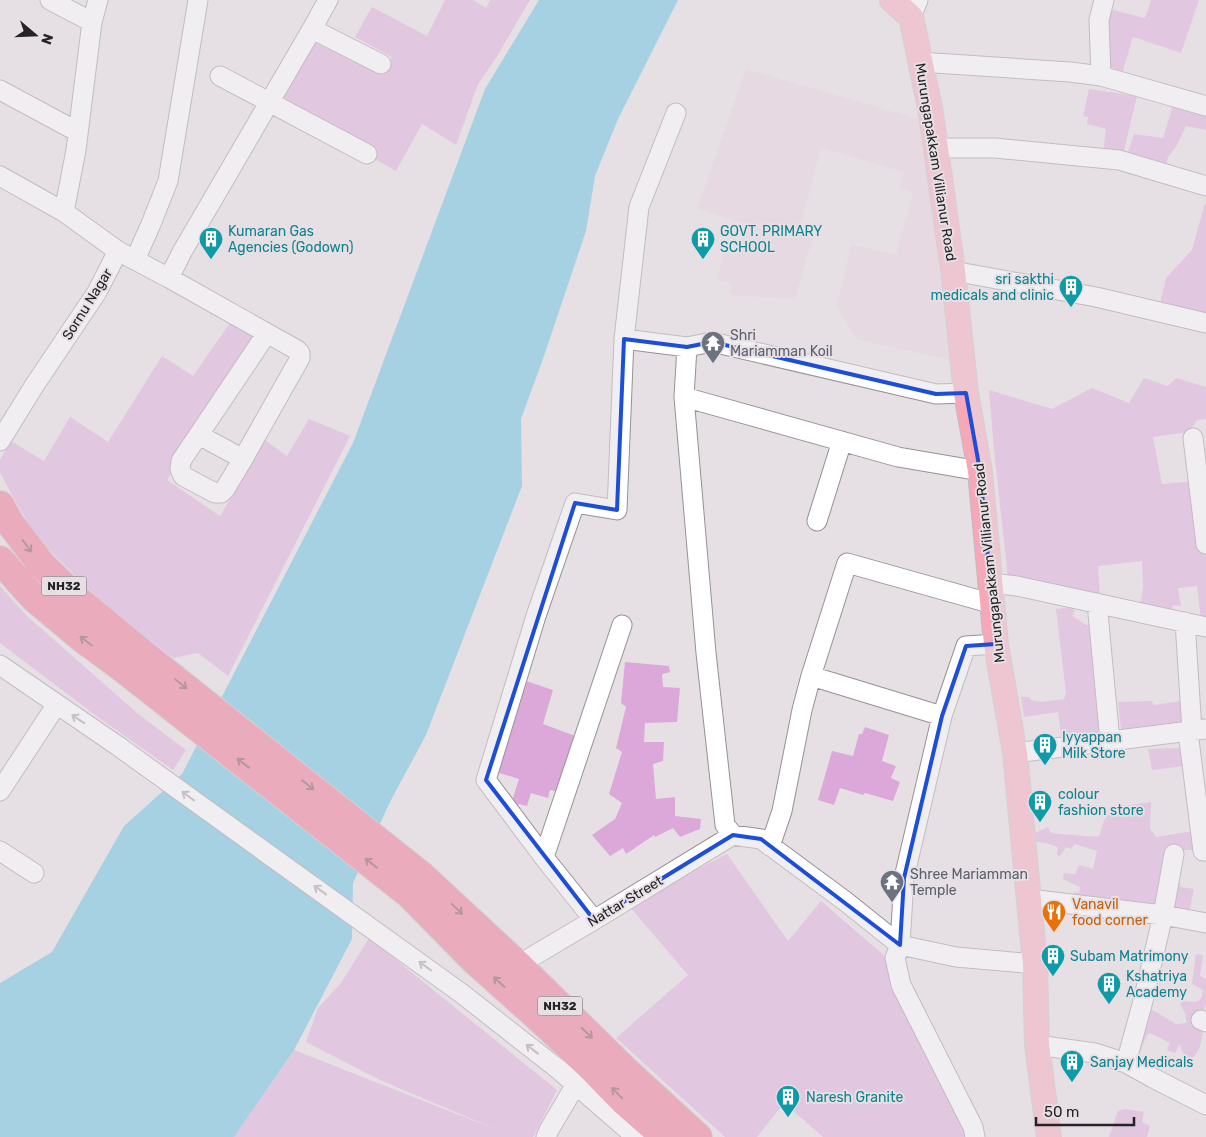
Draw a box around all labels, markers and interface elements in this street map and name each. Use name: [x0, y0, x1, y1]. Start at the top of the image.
north arrow: [10, 10, 60, 60]
text: N: [37, 32, 56, 47]
street label: Murungapakkam Villianur Road: [911, 62, 960, 262]
place label: Kumaran Gas Agencies (Godown): [228, 223, 354, 256]
place label: GOVT. PRIMARY SCHOOL: [720, 223, 822, 256]
building icon: Kumaran Gas Agencies (Godown): [198, 226, 224, 260]
building icon: GOVT. PRIMARY SCHOOL: [690, 226, 716, 260]
street label: Sornu Nagar: [59, 265, 117, 343]
place label: sri sakthi medicals and clinic: [930, 271, 1054, 304]
building icon: sri sakthi medicals and clinic: [1058, 274, 1084, 308]
place label: Shri Mariamman Koil: [730, 327, 833, 360]
temple icon: Shri Mariamman Koil: [700, 330, 726, 364]
street label: Murungapakkam Villianur Road: [971, 462, 1008, 663]
one-way arrow: [22, 539, 32, 553]
road number: NH32: [42, 576, 86, 596]
one-way arrow: [79, 636, 93, 646]
one-way arrow: [174, 678, 187, 689]
one-way arrow: [71, 714, 85, 724]
place label: Iyyappan Milk Store: [1062, 729, 1126, 762]
building icon: Iyyappan Milk Store: [1032, 732, 1058, 766]
one-way arrow: [237, 757, 250, 768]
one-way arrow: [301, 780, 315, 790]
place label: colour fashion store: [1058, 786, 1144, 819]
building icon: colour fashion store: [1027, 789, 1053, 823]
one-way arrow: [181, 791, 195, 801]
one-way arrow: [364, 858, 377, 869]
place label: Shree Mariamman Temple: [910, 866, 1028, 899]
temple icon: Shree Mariamman Temple: [879, 869, 905, 903]
street label: Nattar Street: [584, 872, 666, 931]
one-way arrow: [313, 885, 327, 895]
place label: Vanavil food corner: [1072, 896, 1148, 929]
restaurant icon: Vanavil food corner: [1041, 899, 1067, 933]
one-way arrow: [451, 903, 464, 915]
building icon: Subam Matrimony: [1040, 943, 1066, 977]
place label: Subam Matrimony: [1070, 948, 1189, 965]
one-way arrow: [418, 961, 432, 971]
place label: Kshatriya Academy: [1126, 968, 1187, 1001]
building icon: Kshatriya Academy: [1096, 971, 1122, 1005]
one-way arrow: [492, 976, 505, 988]
road number: NH32: [538, 996, 582, 1016]
one-way arrow: [581, 1027, 594, 1039]
one-way arrow: [525, 1044, 539, 1054]
building icon: Sanjay Medicals: [1059, 1049, 1085, 1083]
place label: Sanjay Medicals: [1090, 1054, 1194, 1071]
building icon: Naresh Granite: [775, 1084, 801, 1118]
one-way arrow: [611, 1087, 623, 1100]
place label: Naresh Granite: [806, 1089, 903, 1106]
scale bar: [1036, 1094, 1134, 1126]
text: 50 m: [1044, 1103, 1079, 1121]

